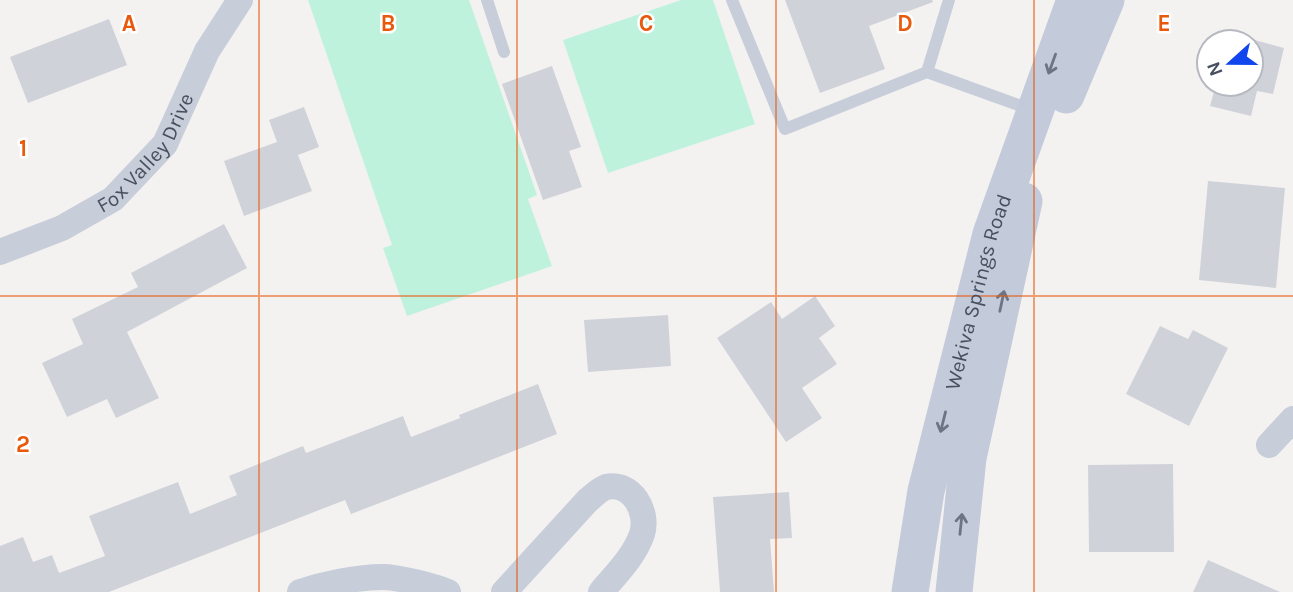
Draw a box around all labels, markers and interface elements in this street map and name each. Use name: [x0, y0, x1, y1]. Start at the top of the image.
text: A: [122, 10, 136, 37]
text: B: [381, 10, 395, 37]
text: C: [639, 10, 653, 37]
text: D: [897, 10, 913, 37]
text: E: [1157, 10, 1171, 37]
north arrow: [1195, 28, 1265, 98]
one-way arrow: [1045, 53, 1057, 75]
text: N: [1202, 58, 1228, 79]
street label: Fox Valley Drive: [93, 89, 198, 218]
text: 1: [19, 135, 27, 162]
street label: Wekiva Springs Road: [940, 191, 1016, 392]
one-way arrow: [996, 290, 1010, 313]
one-way arrow: [936, 410, 949, 433]
text: 2: [16, 431, 30, 458]
one-way arrow: [955, 513, 968, 536]

